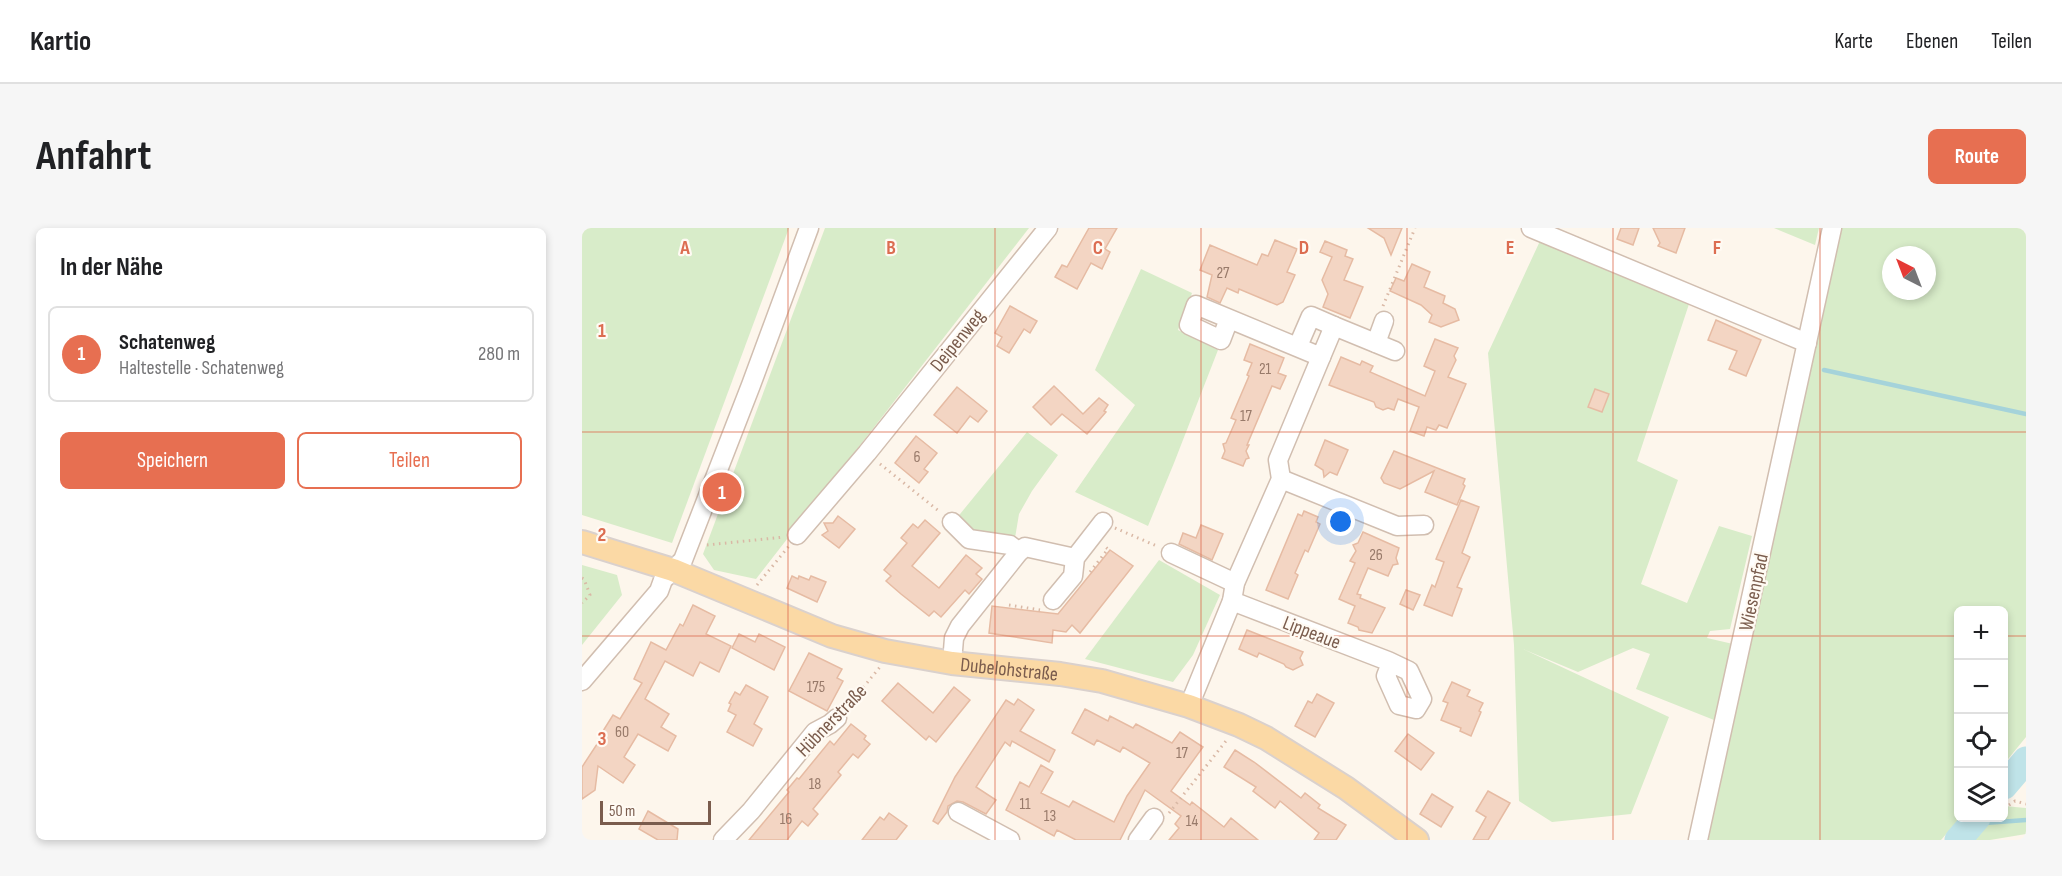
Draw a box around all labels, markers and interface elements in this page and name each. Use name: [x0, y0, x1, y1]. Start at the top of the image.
text: Kartio: [30, 25, 91, 58]
text: Karte: [1835, 29, 1873, 54]
text: Ebenen: [1906, 29, 1958, 54]
text: Teilen: [1991, 29, 2032, 54]
button: Route: [1928, 129, 2026, 184]
text: Anfahrt: [36, 131, 151, 182]
text: A: [679, 236, 690, 260]
text: B: [886, 236, 896, 260]
text: C: [1093, 236, 1103, 260]
text: D: [1299, 236, 1309, 260]
text: E: [1506, 236, 1514, 260]
text: F: [1713, 236, 1721, 260]
north arrow: [1882, 246, 1936, 300]
text: In der Nähe: [60, 252, 163, 283]
house number: 27: [1216, 264, 1230, 283]
street label: Deipenweg: [925, 304, 990, 377]
text: 1: [598, 319, 606, 343]
text: Schatenweg: [119, 329, 215, 356]
text: 1: [78, 342, 85, 366]
text: 280 m: [478, 342, 520, 366]
text: Haltestelle · Schatenweg: [119, 356, 284, 380]
house number: 21: [1259, 360, 1272, 379]
house number: 17: [1240, 407, 1253, 426]
button: Speichern: [60, 432, 285, 489]
button: Teilen: [297, 432, 522, 489]
house number: 6: [913, 448, 921, 467]
pin: 1: [702, 470, 742, 514]
your location: [1326, 507, 1355, 536]
text: 2: [598, 523, 606, 547]
house number: 26: [1369, 546, 1383, 565]
street label: Wiesenpfad: [1734, 551, 1774, 633]
map controls: [1954, 606, 2008, 822]
button: +: [1954, 606, 2008, 660]
street label: Lippeaue: [1279, 611, 1344, 655]
street label: Dubelohstraße: [959, 653, 1059, 687]
button: −: [1954, 660, 2008, 714]
house number: 175: [807, 678, 825, 697]
street label: Hübnerstraße: [791, 679, 872, 762]
button: locate: [1954, 714, 2008, 768]
house number: 60: [615, 723, 629, 742]
text: 3: [598, 727, 607, 751]
house number: 17: [1176, 744, 1189, 763]
button: layers: [1954, 768, 2008, 822]
house number: 18: [809, 775, 821, 794]
house number: 11: [1019, 795, 1031, 814]
scale bar: [600, 798, 711, 826]
text: 50 m: [609, 802, 635, 821]
house number: 13: [1044, 807, 1056, 826]
house number: 16: [780, 810, 792, 829]
house number: 14: [1186, 812, 1198, 831]

